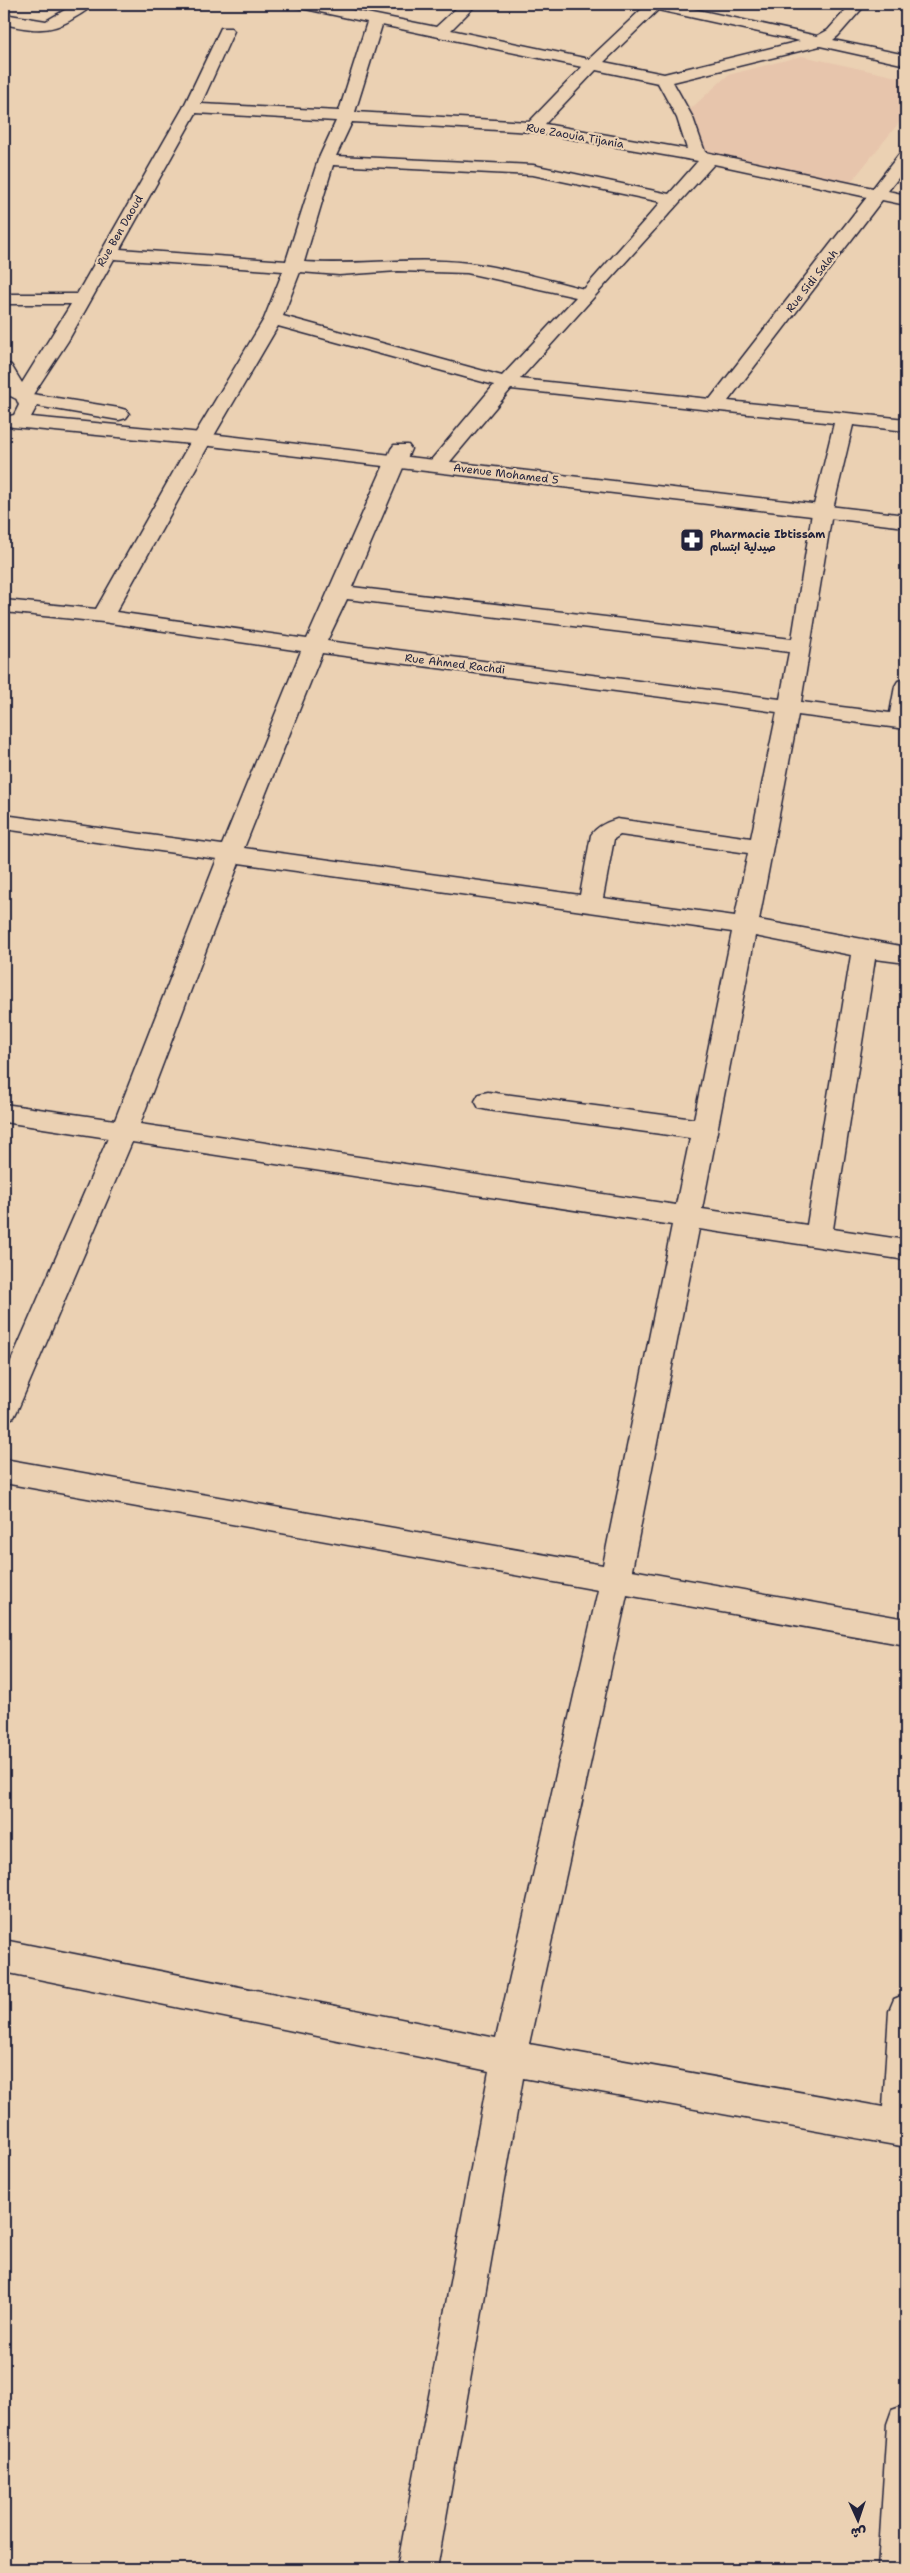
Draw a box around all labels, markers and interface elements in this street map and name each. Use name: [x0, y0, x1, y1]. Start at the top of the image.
street label: Rue Zaouia Tijania: [525, 120, 625, 152]
street label: Rue Ben Daoud: [93, 192, 147, 270]
street label: Rue Sidi Salah: [783, 246, 841, 316]
street label: Avenue Mohamed 5: [452, 460, 560, 488]
pharmacy icon: Pharmacie Ibtissam صيدلية ابتسام: [679, 527, 705, 553]
place label: Pharmacie Ibtissam صيدلية ابتسام: [710, 527, 825, 556]
street label: Rue Ahmed Rachdi: [404, 650, 506, 678]
north arrow: [832, 2496, 882, 2546]
text: ش: [851, 2524, 867, 2542]

